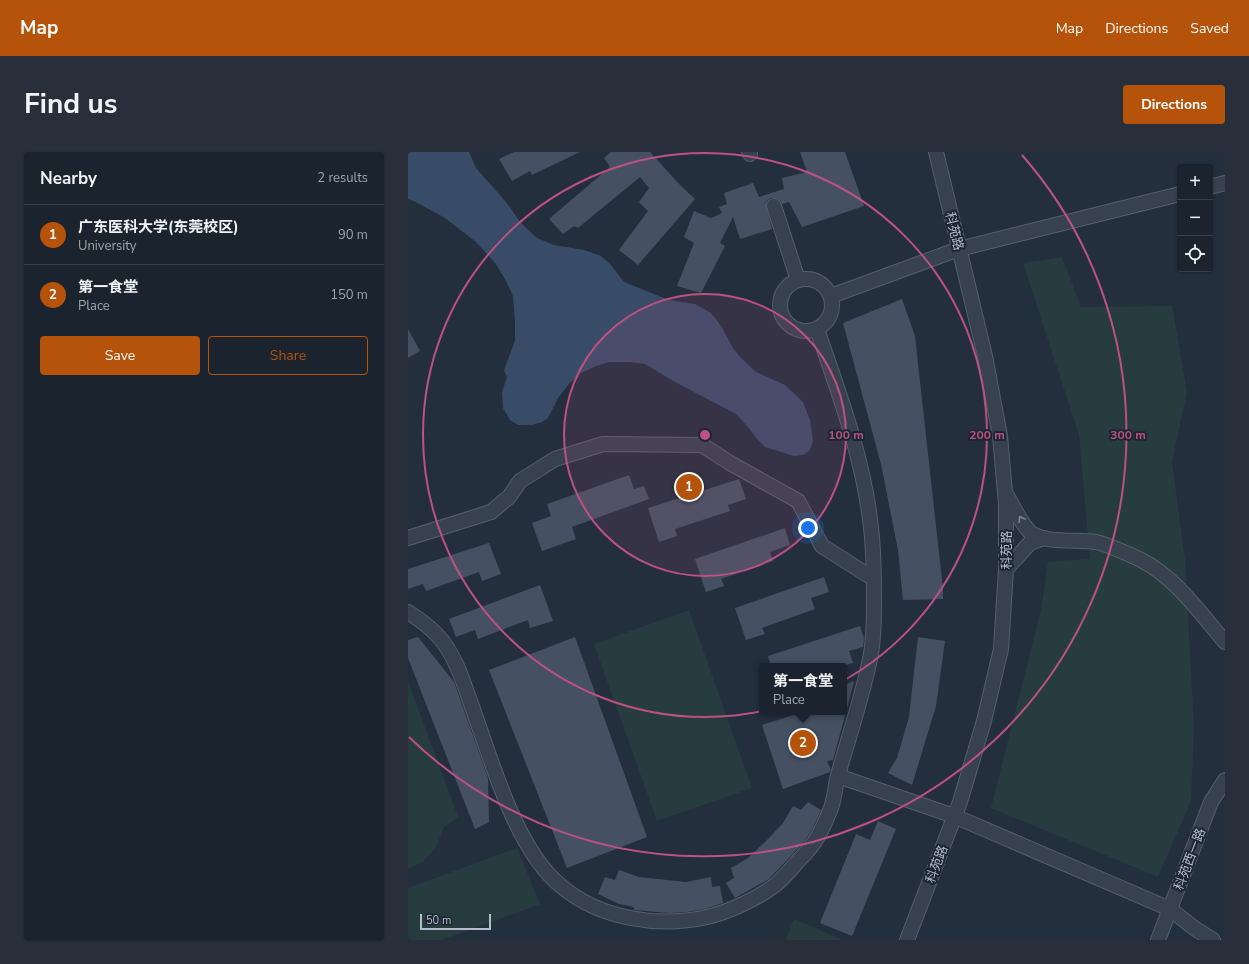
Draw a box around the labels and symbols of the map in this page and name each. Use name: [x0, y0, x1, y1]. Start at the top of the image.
street label: 科苑路: [941, 210, 967, 252]
text: 100 m: [828, 427, 864, 443]
text: 200 m: [969, 427, 1005, 443]
text: 300 m: [1110, 427, 1146, 443]
centre of rings: [698, 428, 712, 442]
pin: 1: [676, 472, 702, 502]
one-way arrow: [1019, 516, 1026, 523]
your location: [798, 518, 818, 538]
street label: 科苑路: [998, 530, 1016, 570]
pin: 2: [790, 728, 816, 758]
street label: 科苑西一路: [1170, 826, 1210, 893]
street label: 科苑路: [922, 843, 952, 886]
scale bar: [420, 912, 491, 931]

